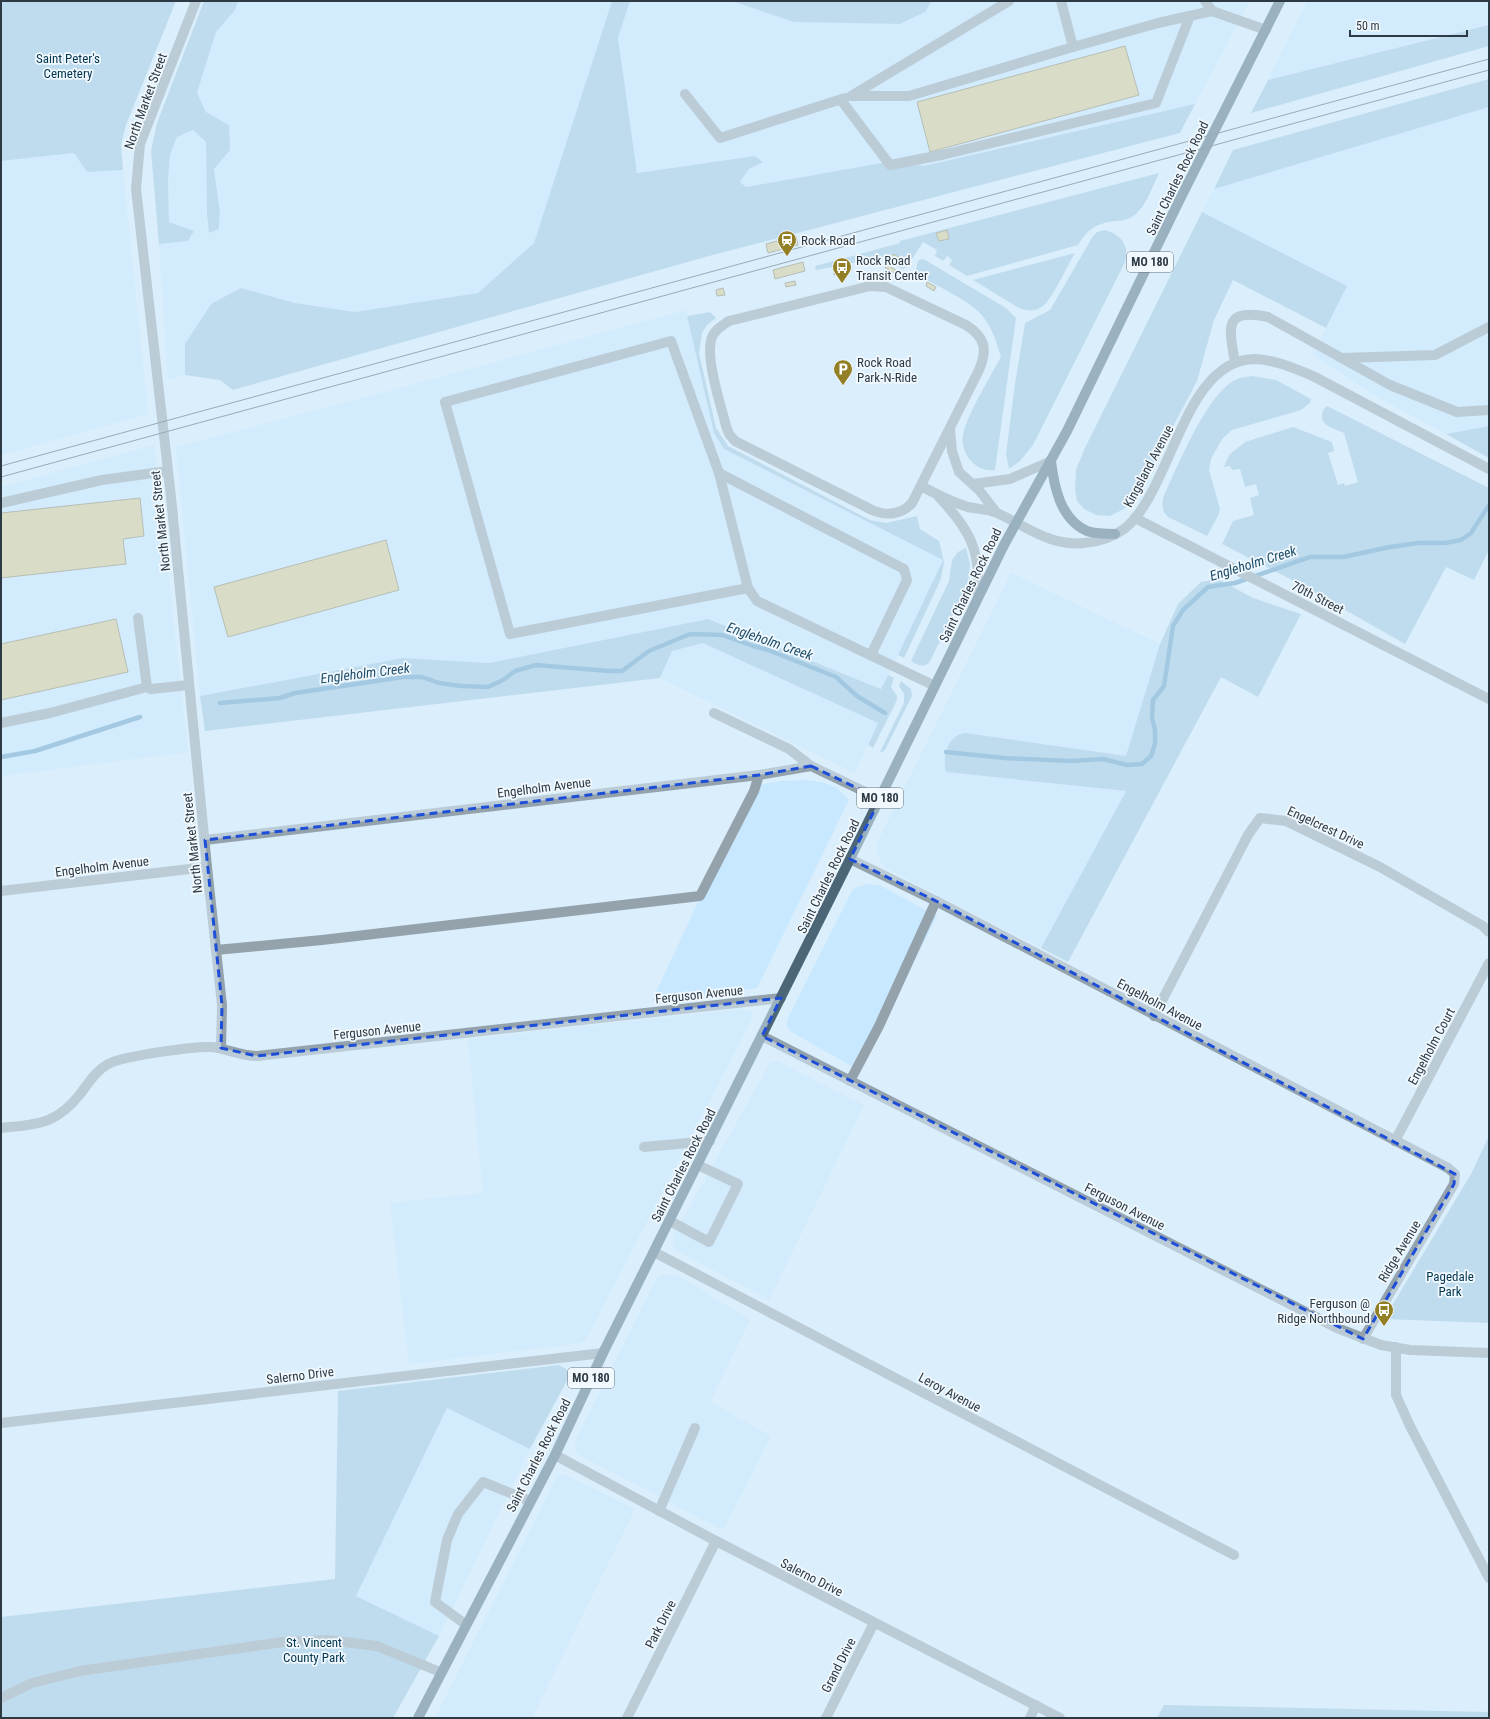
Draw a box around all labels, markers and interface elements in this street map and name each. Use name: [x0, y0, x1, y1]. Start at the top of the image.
scale bar: [1350, 12, 1467, 38]
text: 50 m: [1356, 19, 1380, 33]
park label: Saint Peter's Cemetery: [36, 51, 100, 81]
street label: North Market Street: [121, 51, 170, 151]
street label: Saint Charles Rock Road: [1143, 119, 1212, 238]
station icon: Rock Road: [776, 229, 798, 257]
place label: Rock Road: [801, 233, 855, 248]
road number: MO 180: [1127, 252, 1173, 272]
place label: Rock Road Transit Center: [856, 253, 928, 283]
bus stop icon: Rock Road Transit Center: [831, 256, 853, 284]
place label: Rock Road Park-N-Ride: [857, 355, 917, 385]
parking icon: Rock Road Park-N-Ride: [832, 358, 854, 386]
street label: Kingsland Avenue: [1120, 423, 1176, 510]
street label: North Market Street: [148, 470, 173, 572]
street label: Saint Charles Rock Road: [936, 526, 1005, 645]
water label: Engleholm Creek: [1208, 542, 1299, 584]
street label: 70th Street: [1289, 578, 1346, 617]
water label: Engleholm Creek: [725, 619, 816, 663]
water label: Engleholm Creek: [319, 659, 411, 686]
street label: Engelholm Avenue: [496, 774, 592, 801]
road number: MO 180: [857, 788, 903, 808]
street label: North Market Street: [180, 792, 205, 894]
street label: Engelcrest Drive: [1285, 803, 1367, 852]
street label: Saint Charles Rock Road: [794, 817, 863, 936]
street label: Engelholm Avenue: [54, 853, 150, 880]
street label: Engelholm Avenue: [1115, 976, 1205, 1033]
street label: Ferguson Avenue: [655, 982, 744, 1007]
street label: Engelholm Court: [1405, 1005, 1458, 1087]
street label: Ferguson Avenue: [333, 1018, 422, 1043]
street label: Saint Charles Rock Road: [648, 1106, 719, 1224]
street label: Ferguson Avenue: [1082, 1180, 1167, 1233]
street label: Ridge Avenue: [1375, 1218, 1424, 1285]
park label: Pagedale Park: [1426, 1269, 1474, 1299]
place label: Ferguson @ Ridge Northbound: [1277, 1296, 1370, 1326]
bus stop icon: Ferguson @ Ridge Northbound: [1373, 1299, 1395, 1327]
street label: Salerno Drive: [266, 1364, 335, 1387]
road number: MO 180: [568, 1368, 614, 1388]
street label: Leroy Avenue: [916, 1370, 983, 1415]
street label: Saint Charles Rock Road: [503, 1396, 574, 1514]
street label: Salerno Drive: [778, 1555, 845, 1600]
street label: Park Drive: [642, 1598, 679, 1651]
park label: St. Vincent County Park: [283, 1635, 345, 1665]
street label: Grand Drive: [818, 1635, 859, 1695]

